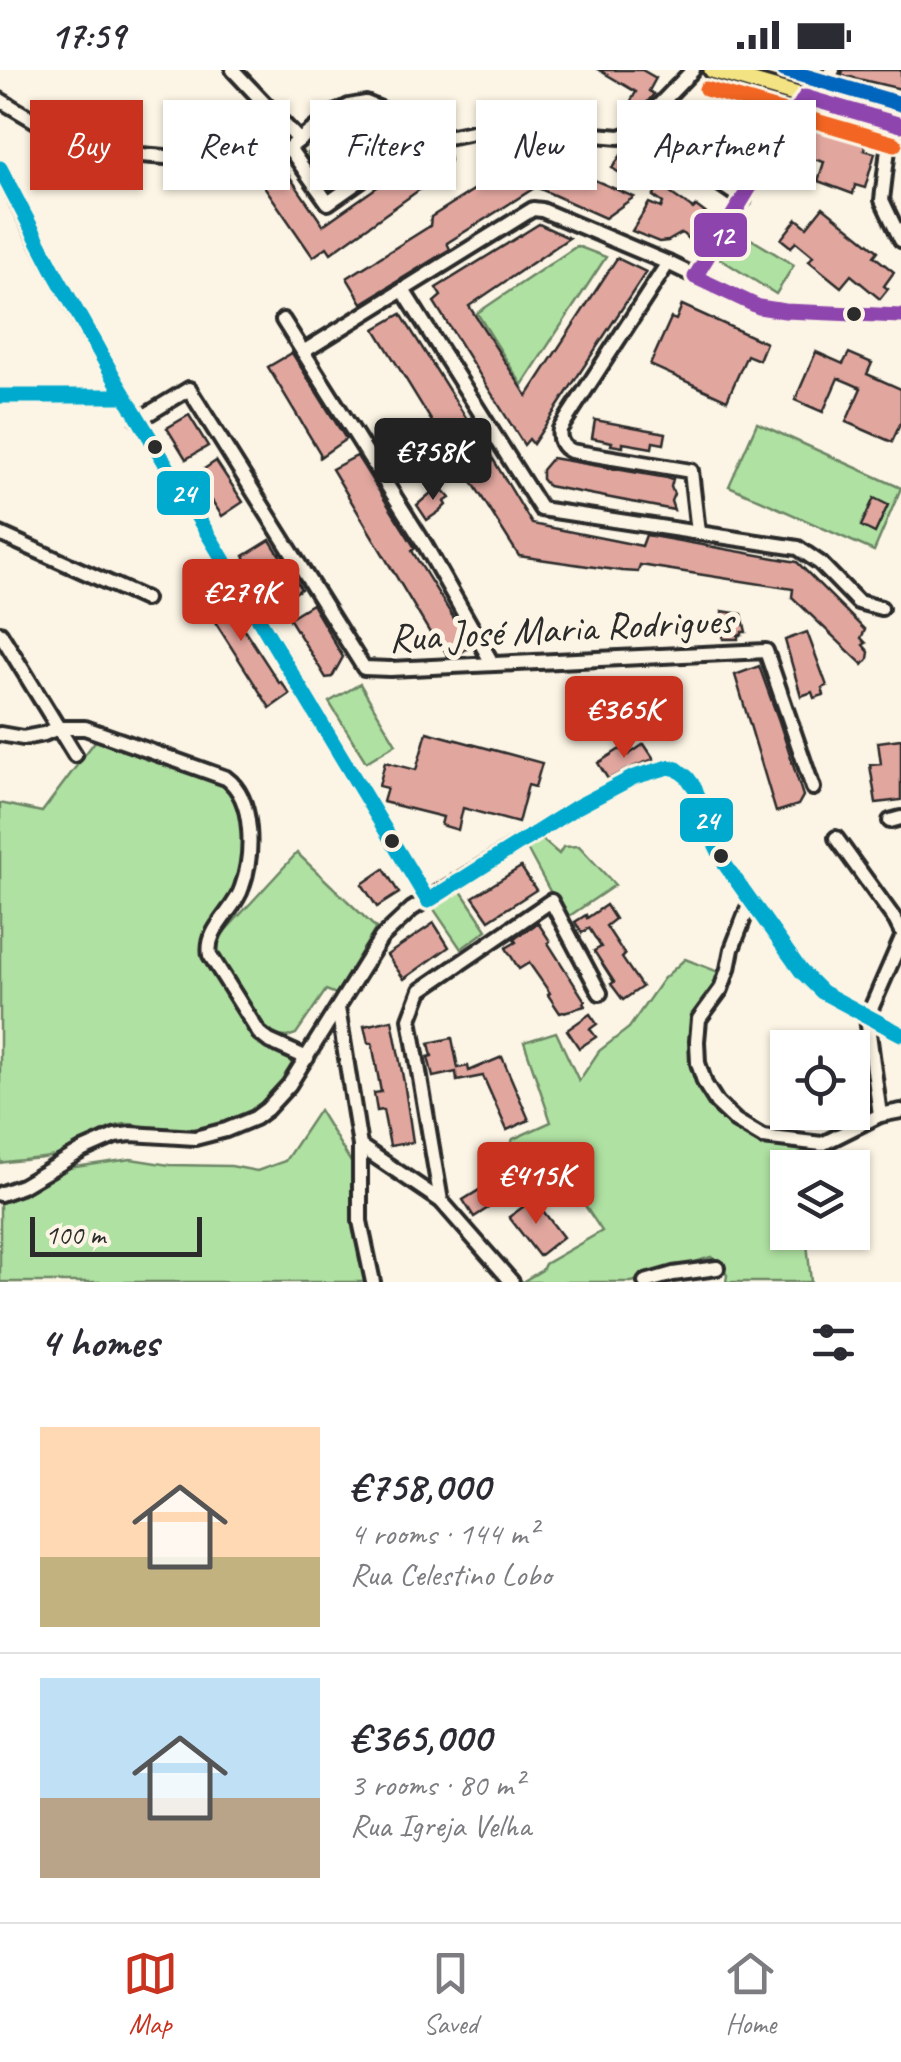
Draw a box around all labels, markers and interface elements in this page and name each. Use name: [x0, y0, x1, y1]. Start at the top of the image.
text: 17:59: [50, 12, 125, 59]
chip: Buy: [30, 100, 143, 190]
chip: Rent: [163, 100, 290, 190]
chip: Filters: [310, 100, 456, 190]
chip: New: [476, 100, 597, 190]
chip: Apartment: [617, 100, 816, 190]
line badge: 12: [692, 211, 749, 259]
text: 12: [708, 218, 736, 253]
unlabelled marker: [844, 304, 864, 324]
pin: €758K: [363, 418, 503, 503]
text: €758K: [396, 430, 470, 471]
unlabelled marker: [145, 437, 165, 457]
line badge: 24: [155, 469, 212, 517]
text: 24: [170, 476, 199, 511]
pin: €279K: [171, 559, 311, 644]
text: €279K: [204, 571, 278, 612]
street label: Rua José Maria Rodrigues: [387, 595, 738, 663]
pin: €365K: [554, 676, 694, 761]
text: €365K: [587, 688, 661, 729]
line badge: 24: [678, 796, 735, 844]
text: 24: [693, 803, 722, 838]
unlabelled marker: [382, 831, 402, 851]
unlabelled marker: [711, 846, 731, 866]
map controls: [770, 1030, 870, 1250]
button: locate: [770, 1030, 870, 1130]
pin: €415K: [466, 1142, 606, 1227]
button: layers: [770, 1150, 870, 1250]
text: €415K: [499, 1154, 573, 1195]
scale bar: [30, 1212, 202, 1256]
text: 100 m: [45, 1217, 105, 1252]
icon: filters: [806, 1315, 861, 1370]
text: 4 homes: [40, 1316, 159, 1369]
text: €758,000: [350, 1460, 490, 1513]
icon: home: [120, 1467, 240, 1587]
text: 4 rooms · 144 m²: [350, 1513, 537, 1554]
text: Rua Celestino Lobo: [350, 1554, 551, 1595]
text: €365,000: [350, 1711, 491, 1764]
icon: home: [120, 1718, 240, 1838]
text: 3 rooms · 80 m²: [350, 1764, 523, 1805]
text: Rua Igreja Velha: [350, 1805, 531, 1846]
tab: Map: [123, 1946, 178, 2041]
tab: Saved: [423, 1946, 478, 2041]
tab: Home: [723, 1946, 778, 2041]

